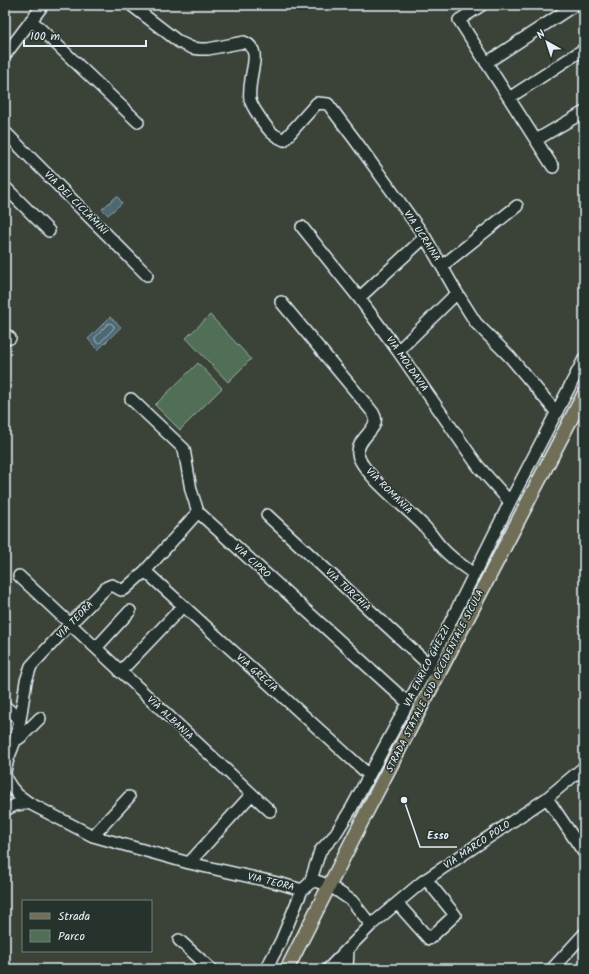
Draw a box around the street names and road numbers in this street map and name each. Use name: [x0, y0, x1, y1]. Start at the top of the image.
street label: VIA DEI CICLAMINI: [40, 167, 112, 239]
street label: VIA UCRAINA: [399, 207, 445, 265]
street label: VIA MOLDAVIA: [382, 333, 432, 395]
street label: VIA ROMANIA: [362, 464, 416, 518]
street label: VIA CIPRO: [230, 540, 274, 582]
street label: VIA TURCHIA: [321, 565, 375, 615]
street label: STRADA STATALE SUD OCCIDENTALE SICULA: [382, 587, 488, 775]
street label: VIA TEORA: [53, 597, 97, 643]
street label: VIA ENRICO GHEZZI: [399, 622, 455, 710]
street label: VIA GRECIA: [233, 650, 281, 696]
street label: VIA ALBANIA: [143, 692, 197, 744]
street label: VIA MARCO POLO: [440, 817, 514, 873]
street label: VIA TEORA: [246, 868, 296, 896]

